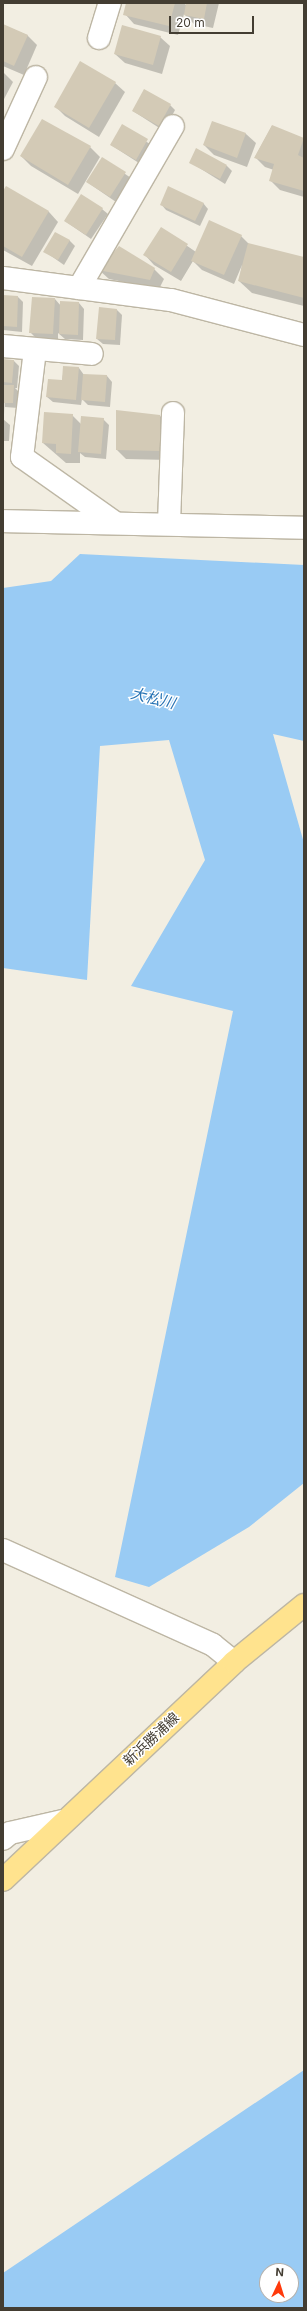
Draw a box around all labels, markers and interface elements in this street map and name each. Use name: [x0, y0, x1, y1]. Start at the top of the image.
scale bar: [171, 8, 256, 34]
text: 20 m: [176, 15, 205, 30]
water label: 大松川: [129, 684, 177, 712]
street label: 新浜勝浦線: [120, 1709, 182, 1769]
north arrow: [259, 2263, 299, 2303]
text: N: [275, 2265, 284, 2279]

